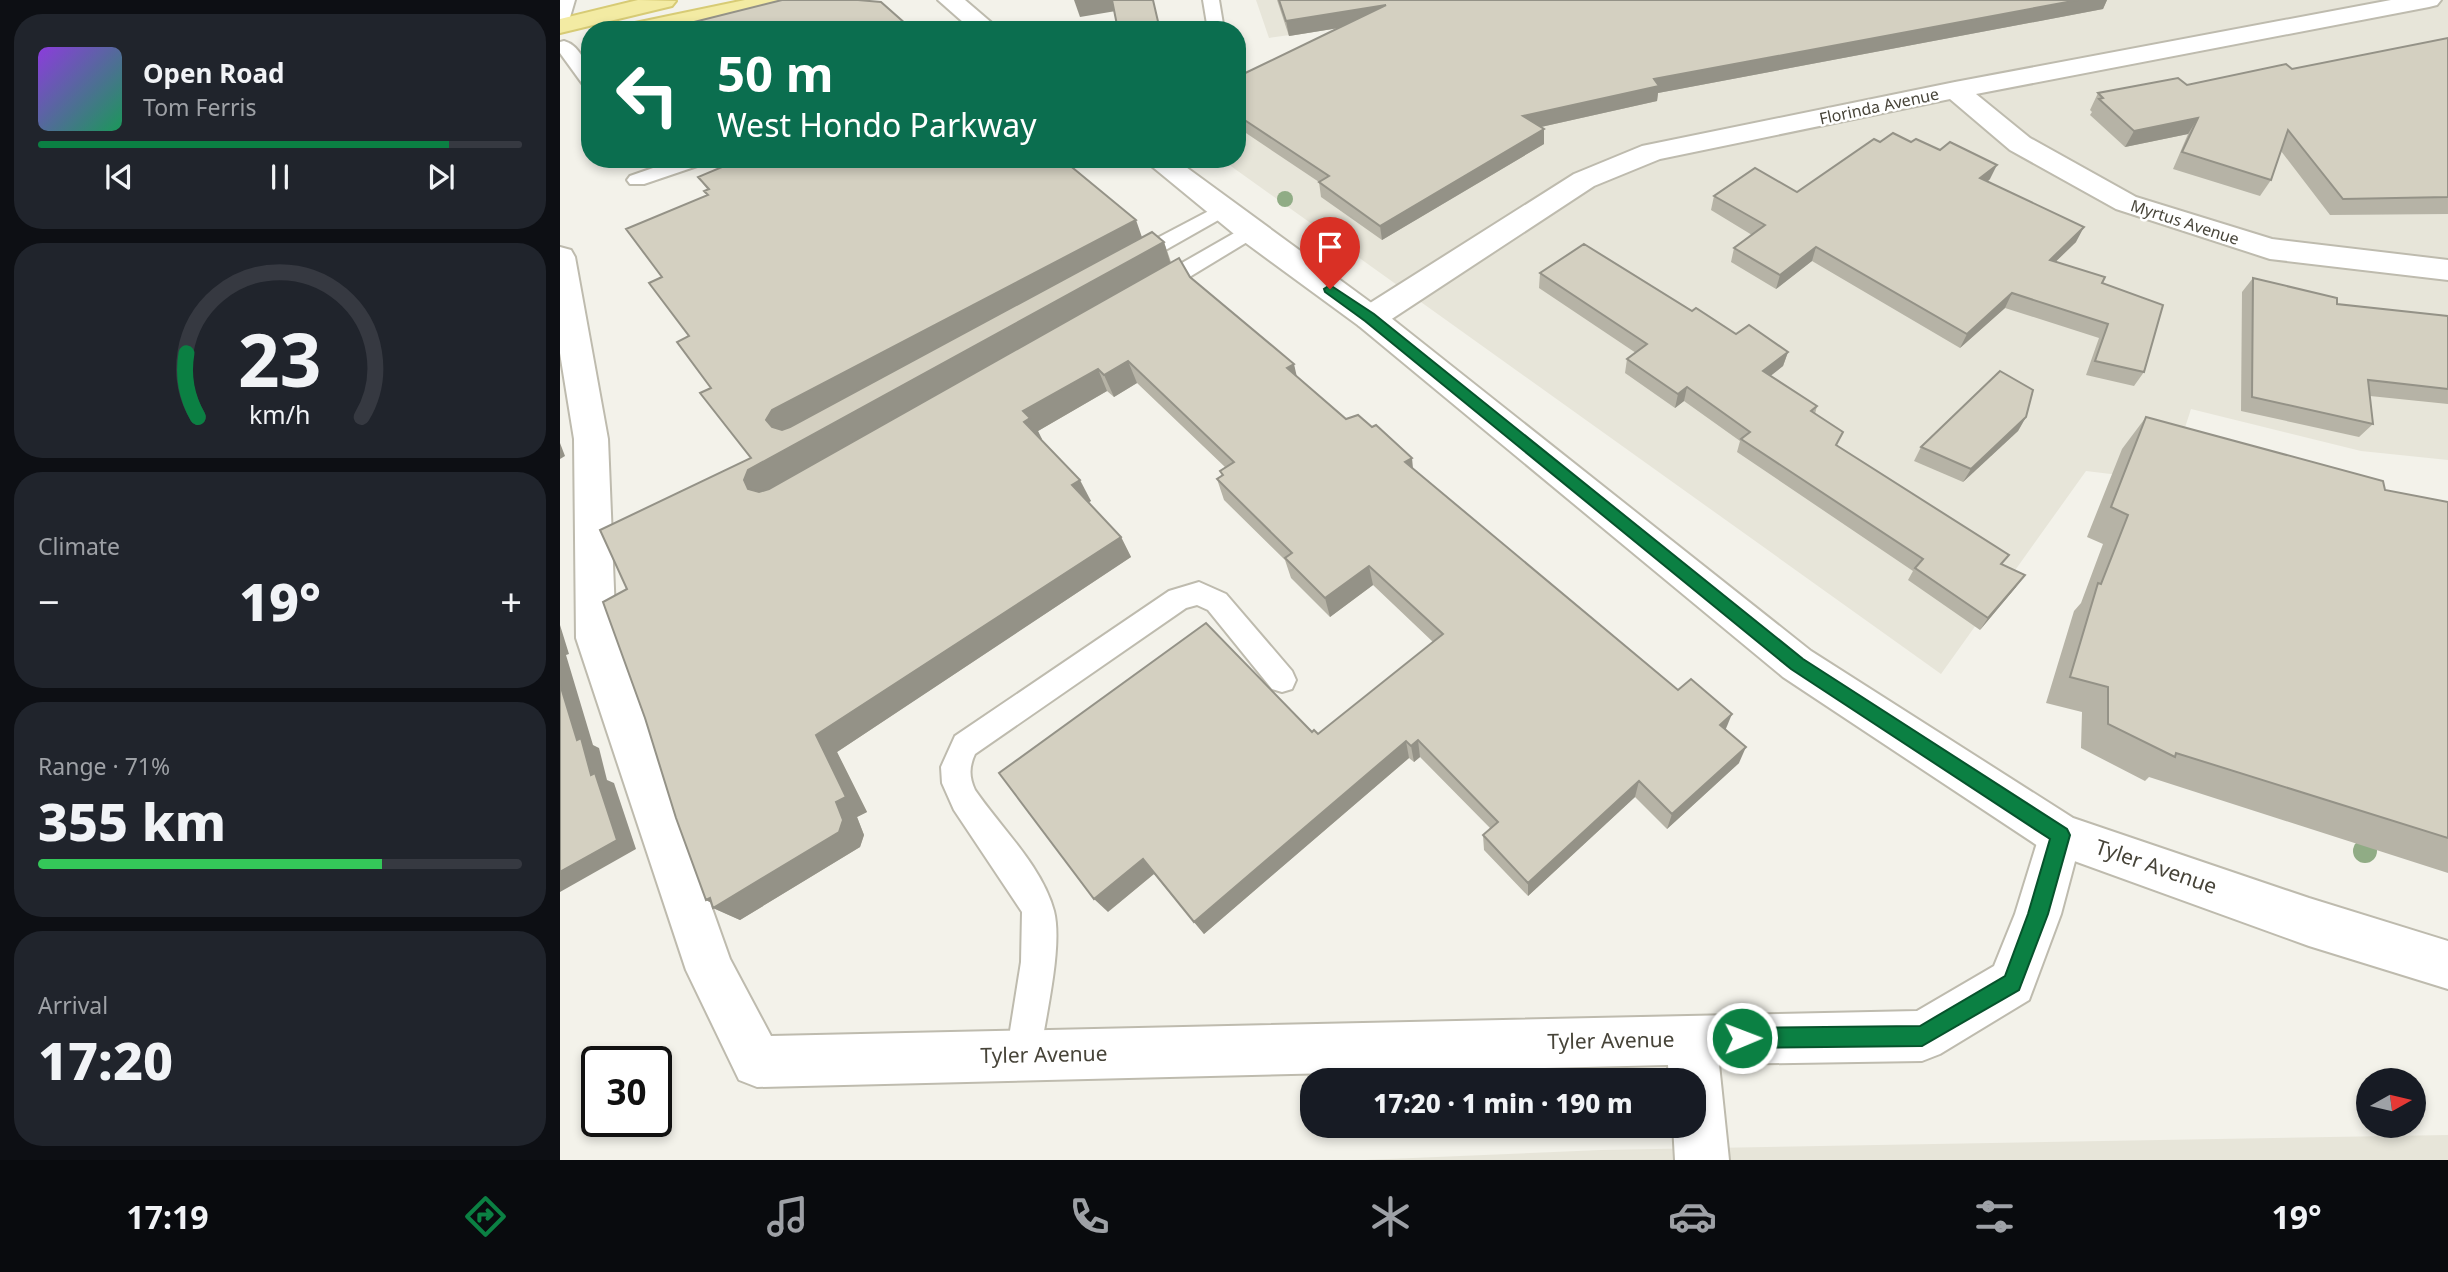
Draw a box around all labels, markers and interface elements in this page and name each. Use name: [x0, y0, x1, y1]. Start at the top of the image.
text: 50 m: [717, 40, 834, 106]
icon: left: [602, 49, 693, 140]
text: Open Road: [143, 55, 285, 91]
street label: Florinda Avenue: [1817, 83, 1941, 129]
text: Tom Ferris: [143, 91, 256, 123]
text: West Hondo Parkway: [717, 103, 1037, 146]
icon: previous: [100, 158, 138, 196]
icon: pause: [261, 158, 299, 196]
icon: next: [422, 158, 460, 196]
street label: Myrtus Avenue: [2128, 194, 2242, 250]
pin: [1300, 217, 1360, 289]
icon: arrive: [1311, 228, 1349, 266]
text: 23: [238, 309, 322, 408]
text: km/h: [249, 397, 311, 431]
text: Climate: [38, 530, 120, 562]
text: 19°: [239, 565, 321, 636]
text: −: [38, 575, 60, 627]
text: +: [500, 575, 522, 627]
text: Range · 71%: [38, 750, 170, 782]
text: 355 km: [38, 785, 226, 856]
street label: Tyler Avenue: [2092, 832, 2221, 900]
text: Arrival: [38, 989, 108, 1021]
position arrow: [1705, 1001, 1779, 1075]
text: 17:20: [38, 1024, 173, 1095]
street label: Tyler Avenue: [1547, 1025, 1675, 1055]
street label: Tyler Avenue: [980, 1039, 1108, 1069]
speed limit sign: 30: [581, 1046, 672, 1137]
north arrow: [2356, 1068, 2426, 1138]
map controls: [2356, 1068, 2426, 1138]
text: 17:20 · 1 min · 190 m: [1373, 1085, 1633, 1121]
icon: directions: [461, 1192, 510, 1241]
icon: music: [763, 1192, 812, 1241]
icon: phone: [1065, 1192, 1114, 1241]
icon: climate: [1366, 1192, 1415, 1241]
icon: car: [1668, 1192, 1717, 1241]
icon: filters: [1970, 1192, 2019, 1241]
text: 17:19: [126, 1195, 209, 1238]
text: 19°: [2271, 1195, 2322, 1238]

